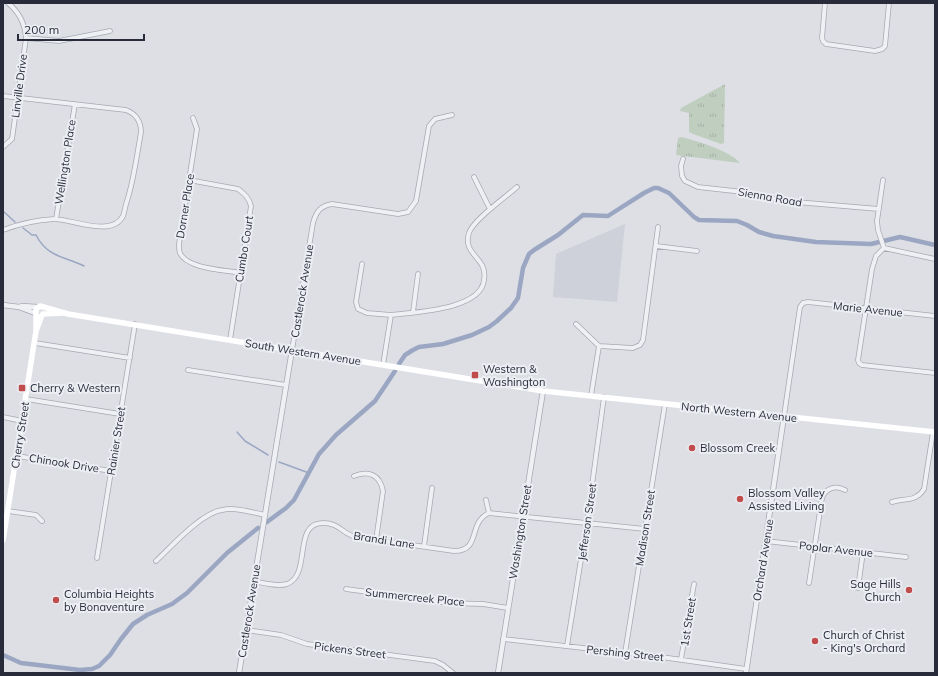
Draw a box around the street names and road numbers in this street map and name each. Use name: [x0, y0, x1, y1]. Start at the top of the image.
street label: Linville Drive: [8, 53, 30, 119]
street label: Wellington Place: [51, 119, 79, 205]
street label: Dorner Place: [173, 173, 197, 239]
street label: Sienna Road: [737, 184, 803, 210]
street label: Cumbo Court: [232, 215, 256, 283]
street label: Castlerock Avenue: [288, 243, 316, 339]
street label: Marie Avenue: [833, 298, 903, 320]
street label: South Western Avenue: [244, 336, 362, 368]
street label: North Western Avenue: [680, 399, 798, 425]
street label: Cherry Street: [8, 400, 32, 469]
street label: Rainier Street: [104, 406, 128, 476]
street label: Chinook Drive: [28, 451, 100, 475]
street label: Jefferson Street: [575, 482, 599, 562]
street label: Washington Street: [506, 484, 534, 580]
street label: Madison Street: [632, 489, 658, 567]
street label: Orchard Avenue: [750, 518, 776, 602]
street label: Brandi Lane: [352, 528, 416, 552]
street label: Poplar Avenue: [798, 538, 874, 560]
street label: Castlerock Avenue: [235, 563, 263, 659]
street label: Summercreek Place: [365, 585, 465, 609]
street label: 1st Street: [677, 596, 699, 647]
street label: Pickens Street: [313, 639, 387, 661]
street label: Pershing Street: [586, 642, 665, 664]

